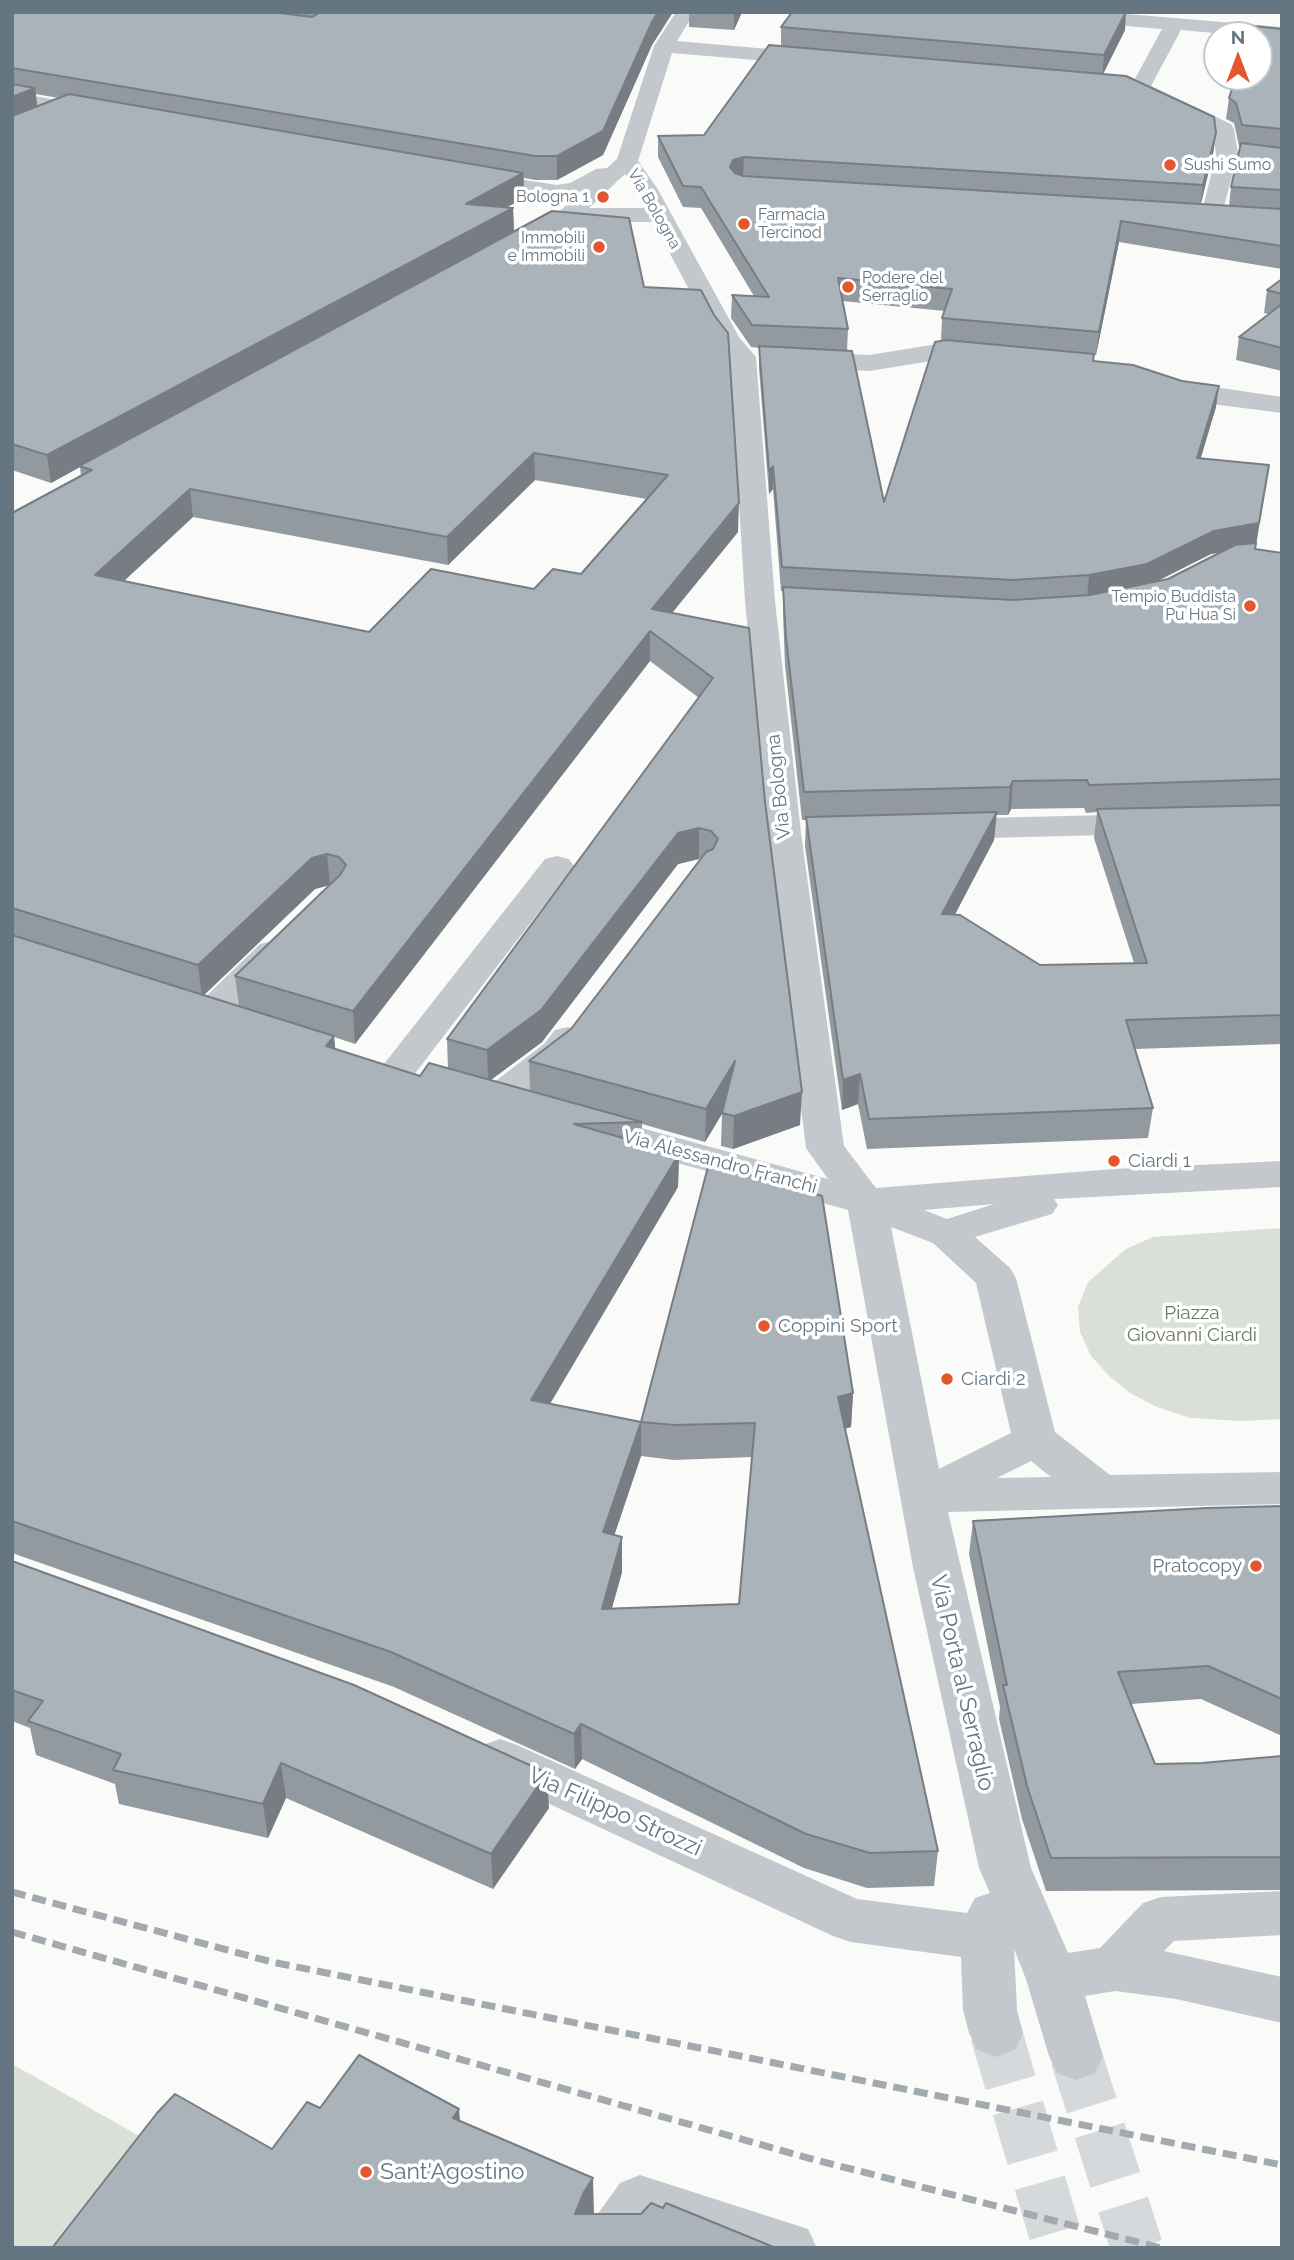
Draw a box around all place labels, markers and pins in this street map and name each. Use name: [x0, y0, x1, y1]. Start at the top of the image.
place label: Sushi Sumo: [1184, 155, 1271, 175]
marker: Sushi Sumo: [1162, 157, 1178, 173]
place label: Bologna 1: [516, 187, 589, 207]
marker: Bologna 1: [595, 189, 611, 205]
place label: Farmacia Tercinod: [758, 205, 825, 243]
marker: Farmacia Tercinod: [736, 216, 752, 232]
place label: Immobili e Immobili: [507, 228, 585, 266]
marker: Immobili e Immobili: [591, 239, 607, 255]
place label: Podere del Serraglio: [862, 268, 943, 306]
marker: Podere del Serraglio: [840, 279, 856, 295]
place label: Tempio Buddista Pu Hua Si: [1112, 587, 1236, 625]
marker: Tempio Buddista Pu Hua Si: [1242, 598, 1258, 614]
place label: Ciardi 1: [1128, 1150, 1191, 1172]
marker: Ciardi 1: [1106, 1153, 1122, 1169]
place label: Coppini Sport: [778, 1315, 898, 1337]
marker: Coppini Sport: [756, 1318, 772, 1334]
place label: Ciardi 2: [961, 1368, 1026, 1390]
marker: Ciardi 2: [939, 1371, 955, 1387]
place label: Pratocopy: [1152, 1555, 1242, 1577]
marker: Pratocopy: [1248, 1558, 1264, 1574]
place label: Sant'Agostino: [380, 2158, 525, 2186]
marker: Sant'Agostino: [358, 2164, 374, 2180]

